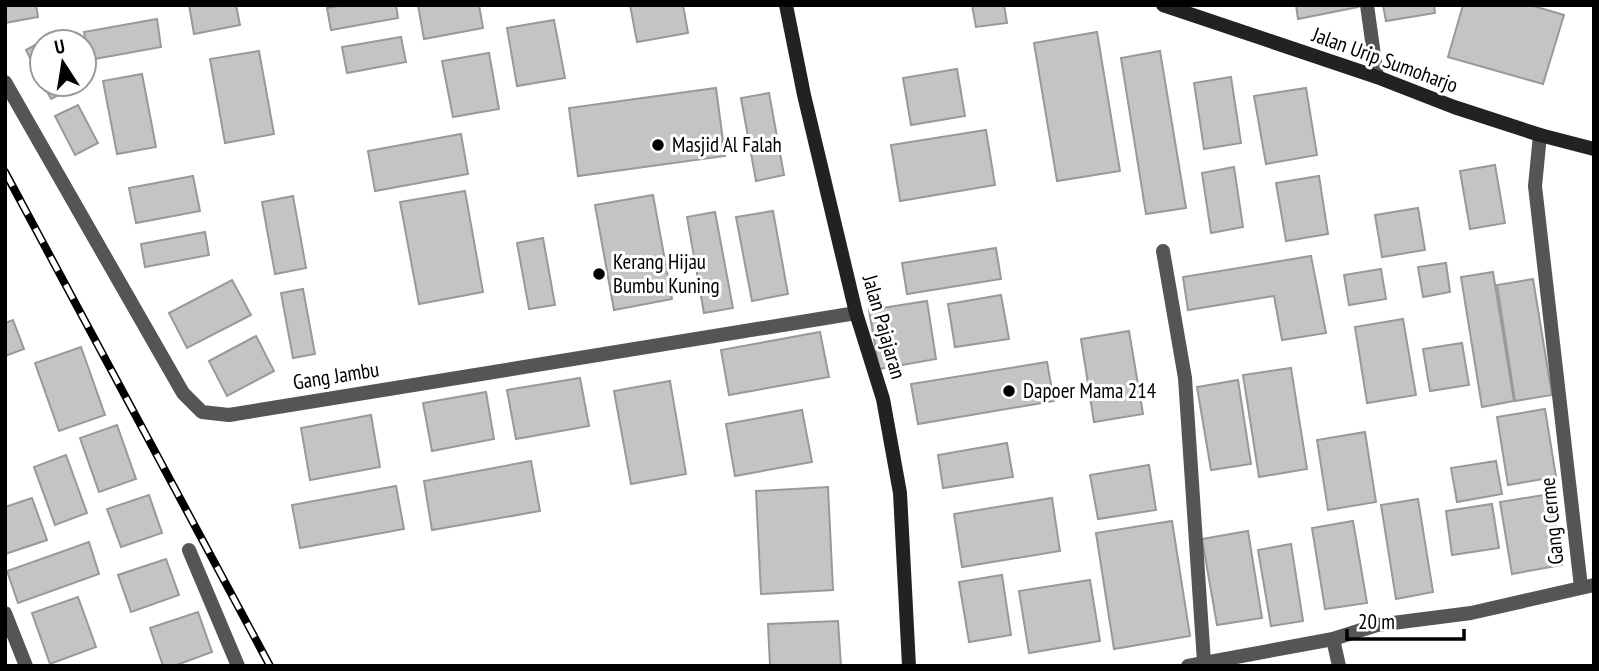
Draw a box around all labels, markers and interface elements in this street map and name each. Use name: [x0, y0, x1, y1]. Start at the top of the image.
street label: Jalan Urip Sumoharjo: [1308, 20, 1462, 98]
north arrow: [28, 28, 98, 98]
text: U: [52, 34, 67, 59]
place label: Masjid Al Falah: [672, 131, 782, 158]
marker: Masjid Al Falah: [650, 137, 666, 153]
place label: Kerang Hijau Bumbu Kuning: [613, 248, 719, 299]
marker: Kerang Hijau Bumbu Kuning: [591, 266, 607, 282]
street label: Jalan Pajajaran: [856, 271, 912, 382]
street label: Gang Jambu: [291, 355, 381, 396]
place label: Dapoer Mama 214: [1023, 377, 1157, 404]
marker: Dapoer Mama 214: [1001, 383, 1017, 399]
street label: Gang Cerme: [1534, 476, 1569, 566]
scale bar: [1347, 598, 1464, 642]
text: 20 m: [1358, 608, 1395, 635]

